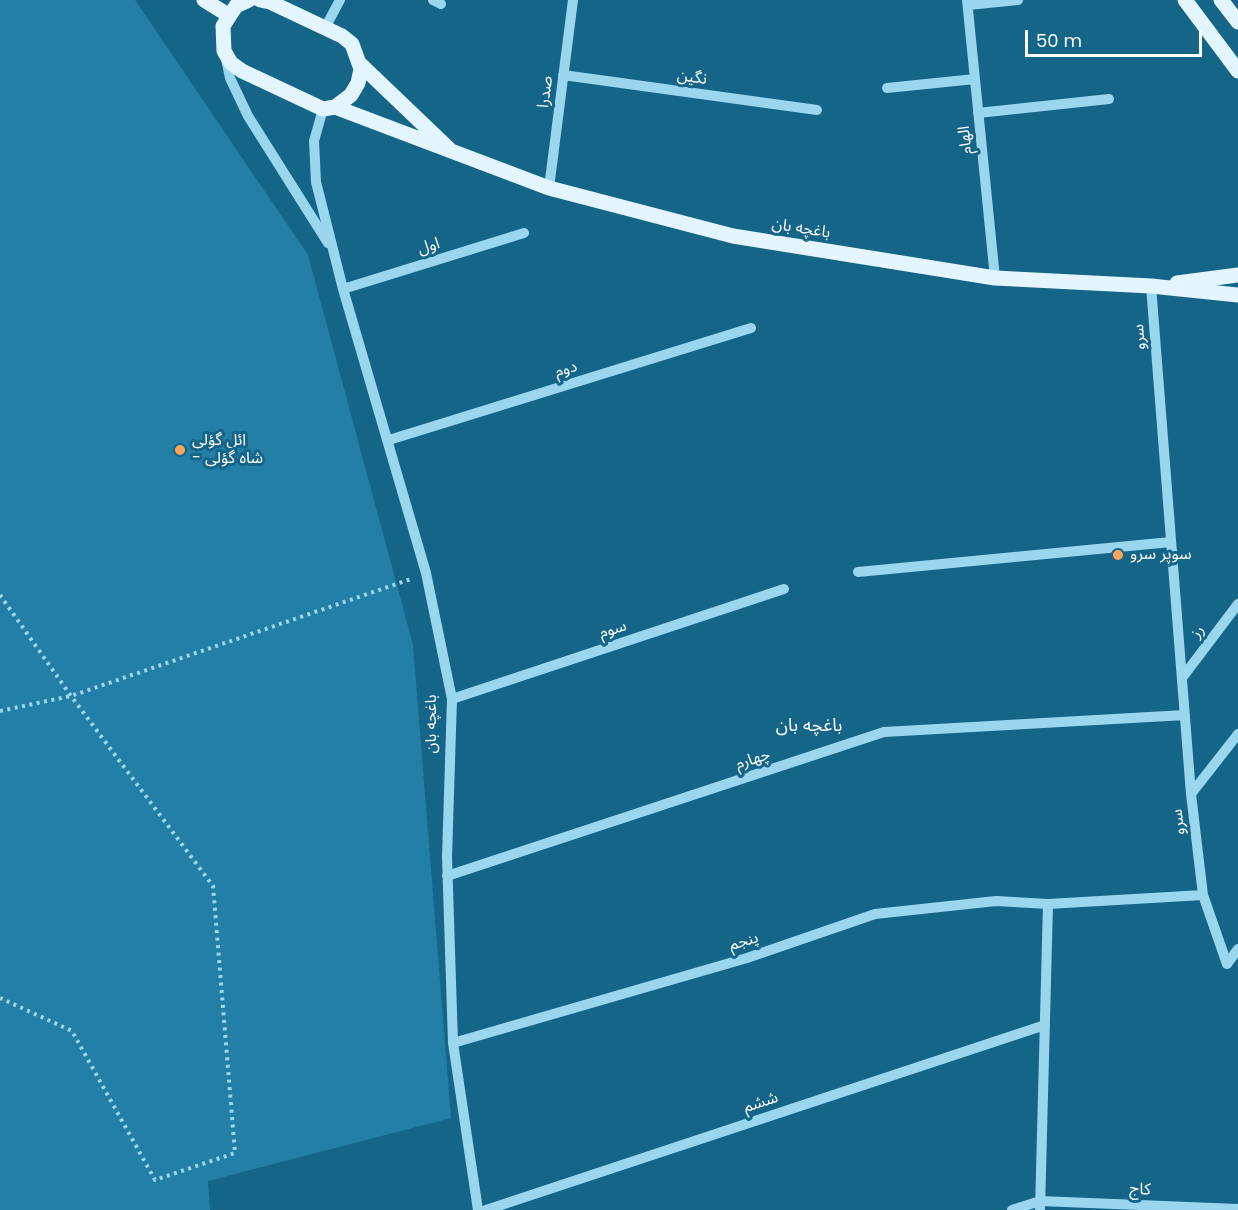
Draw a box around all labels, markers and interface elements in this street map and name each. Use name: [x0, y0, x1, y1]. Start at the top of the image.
scale bar: [1028, 18, 1205, 56]
text: 50 m: [1036, 28, 1082, 53]
street label: نگین: [676, 66, 708, 90]
street label: صدرا: [535, 75, 557, 109]
street label: الهام: [955, 125, 977, 155]
street label: باغچه بان: [770, 215, 832, 243]
street label: اول: [416, 235, 442, 259]
street label: سرو: [1129, 323, 1151, 351]
street label: دوم: [552, 358, 580, 382]
place label: ائل گؤلی - شاه گؤلی: [192, 431, 263, 469]
marker: ائل گؤلی - شاه گؤلی: [173, 443, 187, 457]
place label: سوپر سرو: [1130, 545, 1192, 565]
marker: سوپر سرو: [1111, 548, 1125, 562]
street label: سوم: [597, 617, 629, 643]
street label: رز: [1187, 622, 1209, 642]
street label: باغچه بان: [422, 694, 442, 754]
district label: باغچه بان: [776, 715, 842, 737]
street label: چهارم: [733, 745, 773, 775]
street label: سرو: [1168, 808, 1190, 836]
street label: پنجم: [727, 929, 761, 955]
street label: ششم: [741, 1088, 781, 1118]
street label: کاج: [1129, 1180, 1151, 1200]

